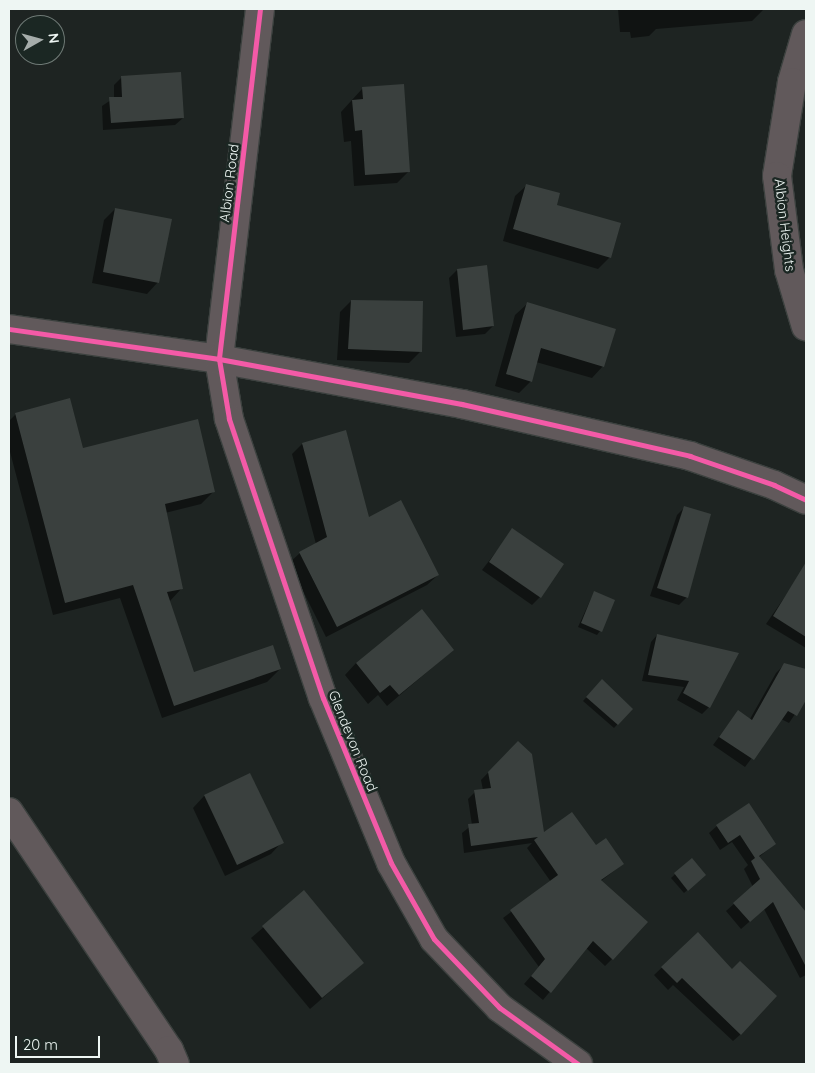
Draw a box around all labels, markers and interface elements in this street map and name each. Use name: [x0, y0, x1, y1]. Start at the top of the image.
north arrow: [15, 15, 65, 65]
text: N: [44, 32, 63, 44]
street label: Albion Road: [216, 143, 242, 223]
street label: Albion Heights: [771, 178, 799, 272]
street label: Glendevon Road: [325, 688, 381, 794]
scale bar: [18, 1026, 102, 1058]
text: 20 m: [23, 1035, 58, 1054]

